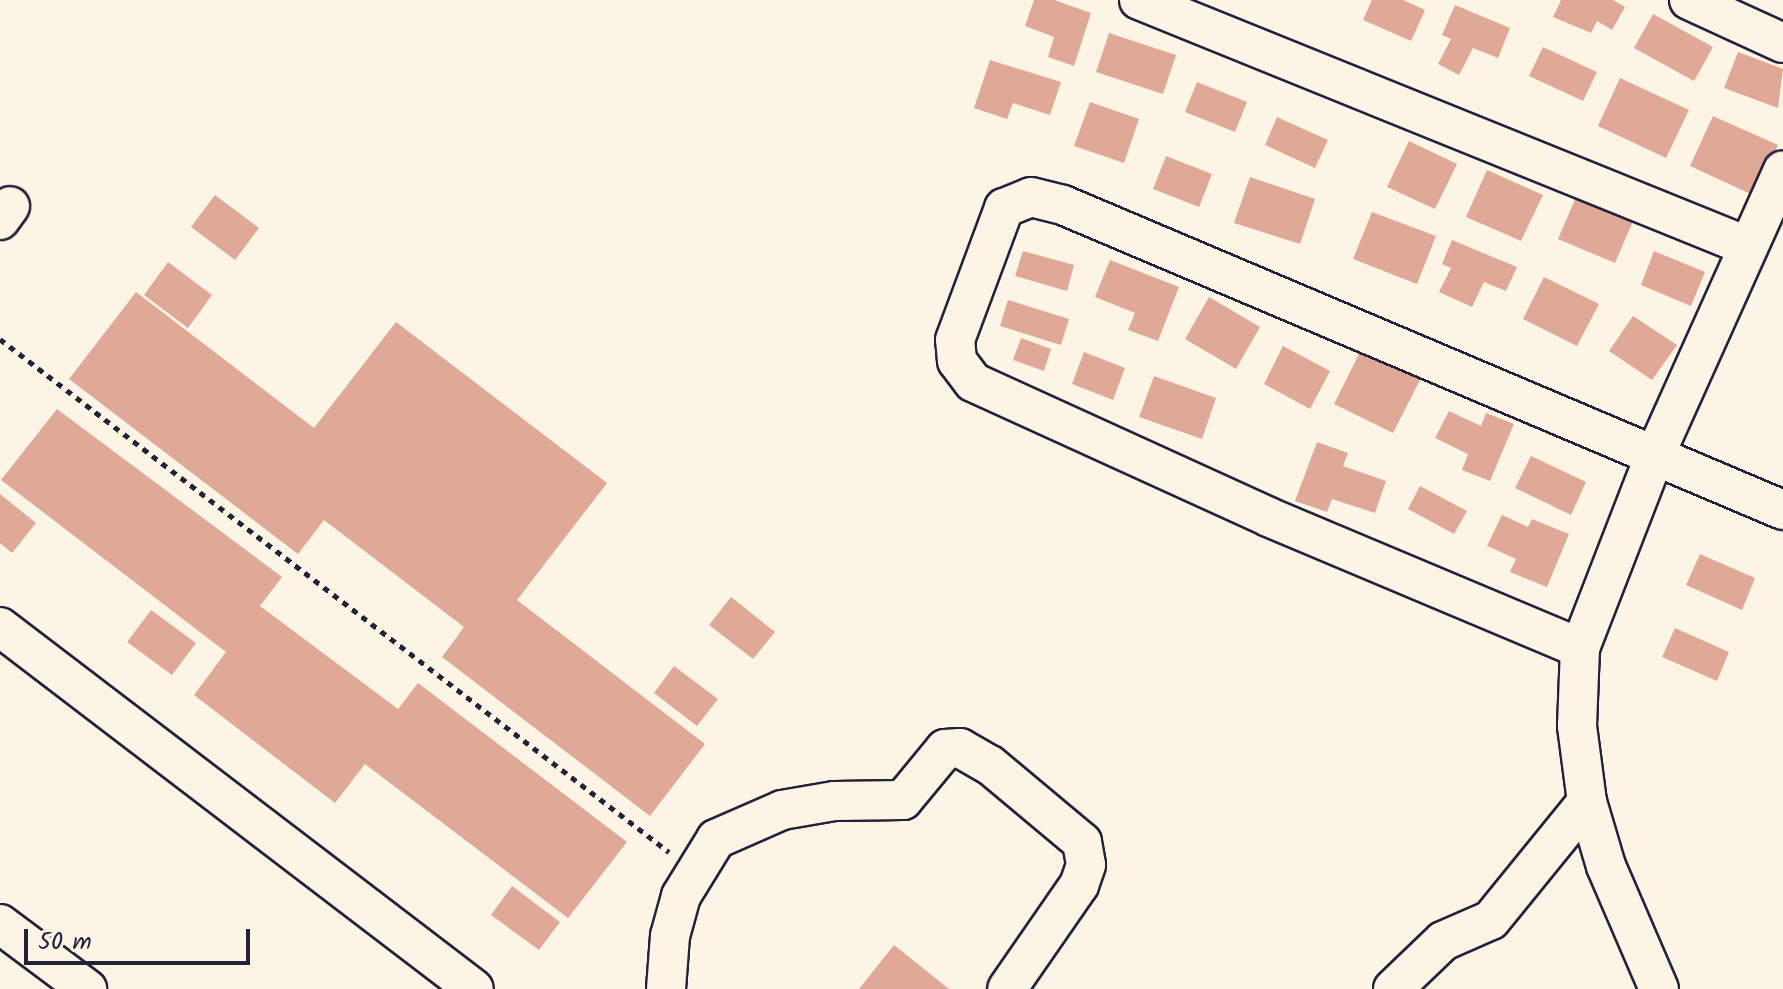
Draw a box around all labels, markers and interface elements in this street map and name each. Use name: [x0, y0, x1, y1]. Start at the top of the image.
scale bar: [28, 913, 254, 963]
text: 50 m: [38, 923, 92, 962]

